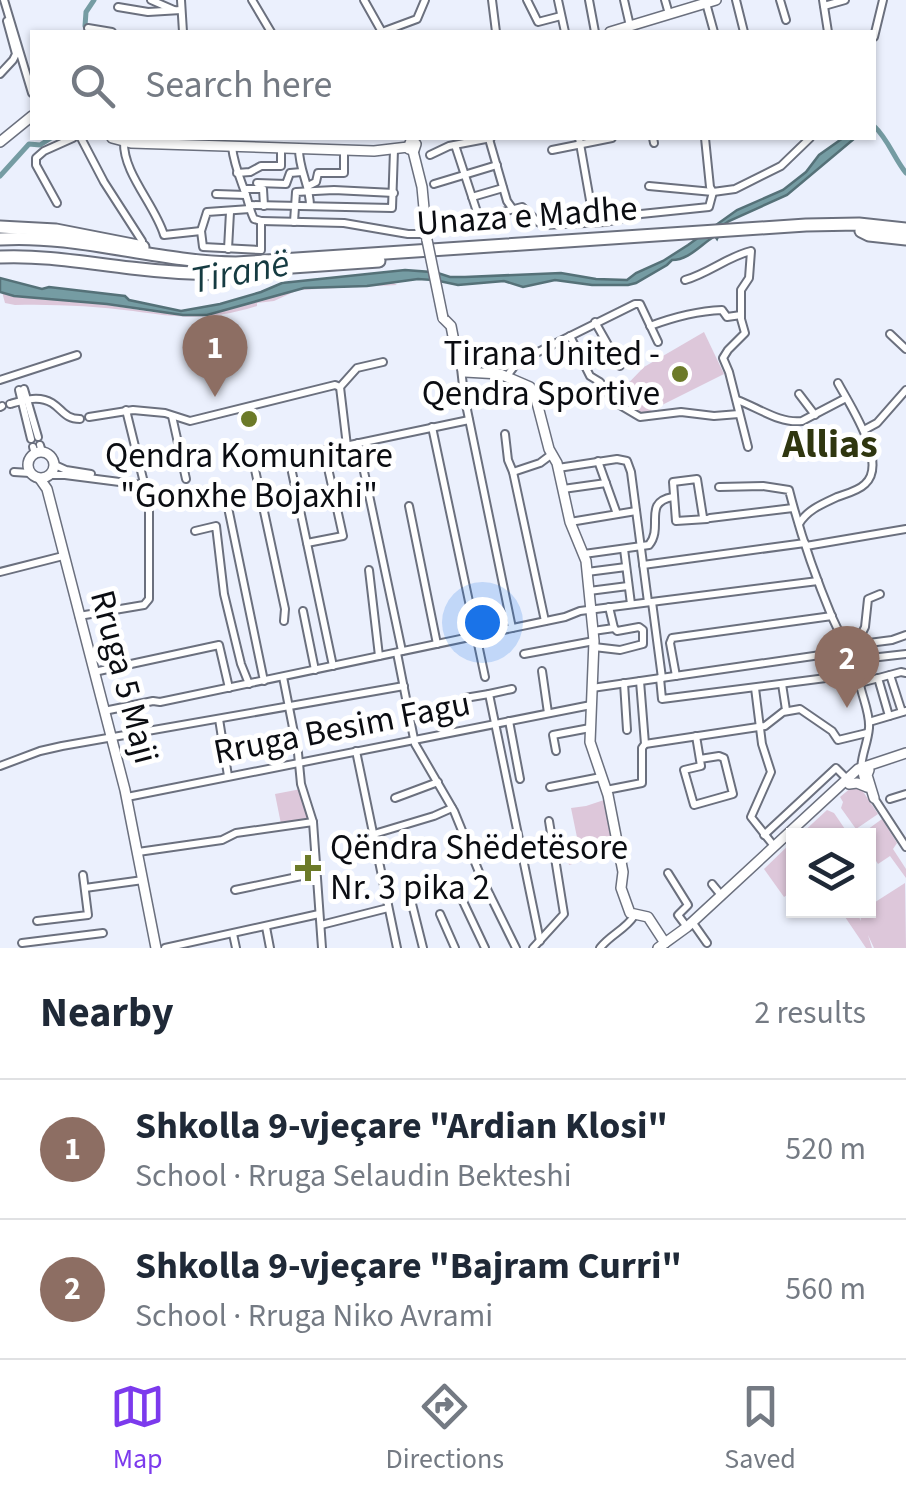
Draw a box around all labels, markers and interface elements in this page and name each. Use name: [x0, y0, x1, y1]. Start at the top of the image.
search box: [30, 30, 876, 140]
icon: search: [65, 58, 120, 113]
text: Search here: [145, 58, 332, 112]
street label: Unaza e Madhe: [415, 183, 639, 249]
water label: Tiranë: [186, 236, 294, 308]
pin: 1: [182, 314, 248, 397]
place label: Tirana United - Qendra Sportive: [422, 329, 660, 419]
marker: Tirana United - Qendra Sportive: [669, 363, 691, 385]
marker: Qendra Komunitare "Gonxhe Bojaxhi": [238, 408, 260, 430]
district label: Allias: [781, 416, 878, 473]
place label: Qendra Komunitare "Gonxhe Bojaxhi": [105, 431, 393, 521]
street label: Rruga 5 Maji: [77, 585, 171, 769]
your location: [457, 597, 508, 648]
pin: 2: [814, 626, 880, 708]
street label: Rruga Besim Fagu: [209, 679, 475, 777]
place label: Qëndra Shëdetësore Nr. 3 pika 2: [330, 823, 628, 913]
map controls: [786, 828, 876, 918]
button: layers: [786, 828, 876, 918]
marker: Qëndra Shëdetësore Nr. 3 pika 2: [295, 855, 321, 881]
text: Nearby: [40, 983, 174, 1043]
text: 2 results: [754, 990, 866, 1036]
text: Shkolla 9-vjeçare "Ardian Klosi": [135, 1099, 668, 1153]
text: 1: [64, 1126, 81, 1172]
text: 520 m: [785, 1126, 866, 1172]
text: School · Rruga Selaudin Bekteshi: [135, 1153, 572, 1199]
text: Shkolla 9-vjeçare "Bajram Curri": [135, 1239, 682, 1293]
text: 2: [64, 1266, 81, 1312]
text: 560 m: [785, 1266, 866, 1312]
text: School · Rruga Niko Avrami: [135, 1293, 493, 1339]
tab: Map: [110, 1379, 165, 1479]
tab: Directions: [386, 1379, 504, 1479]
tab: Saved: [724, 1379, 796, 1479]

